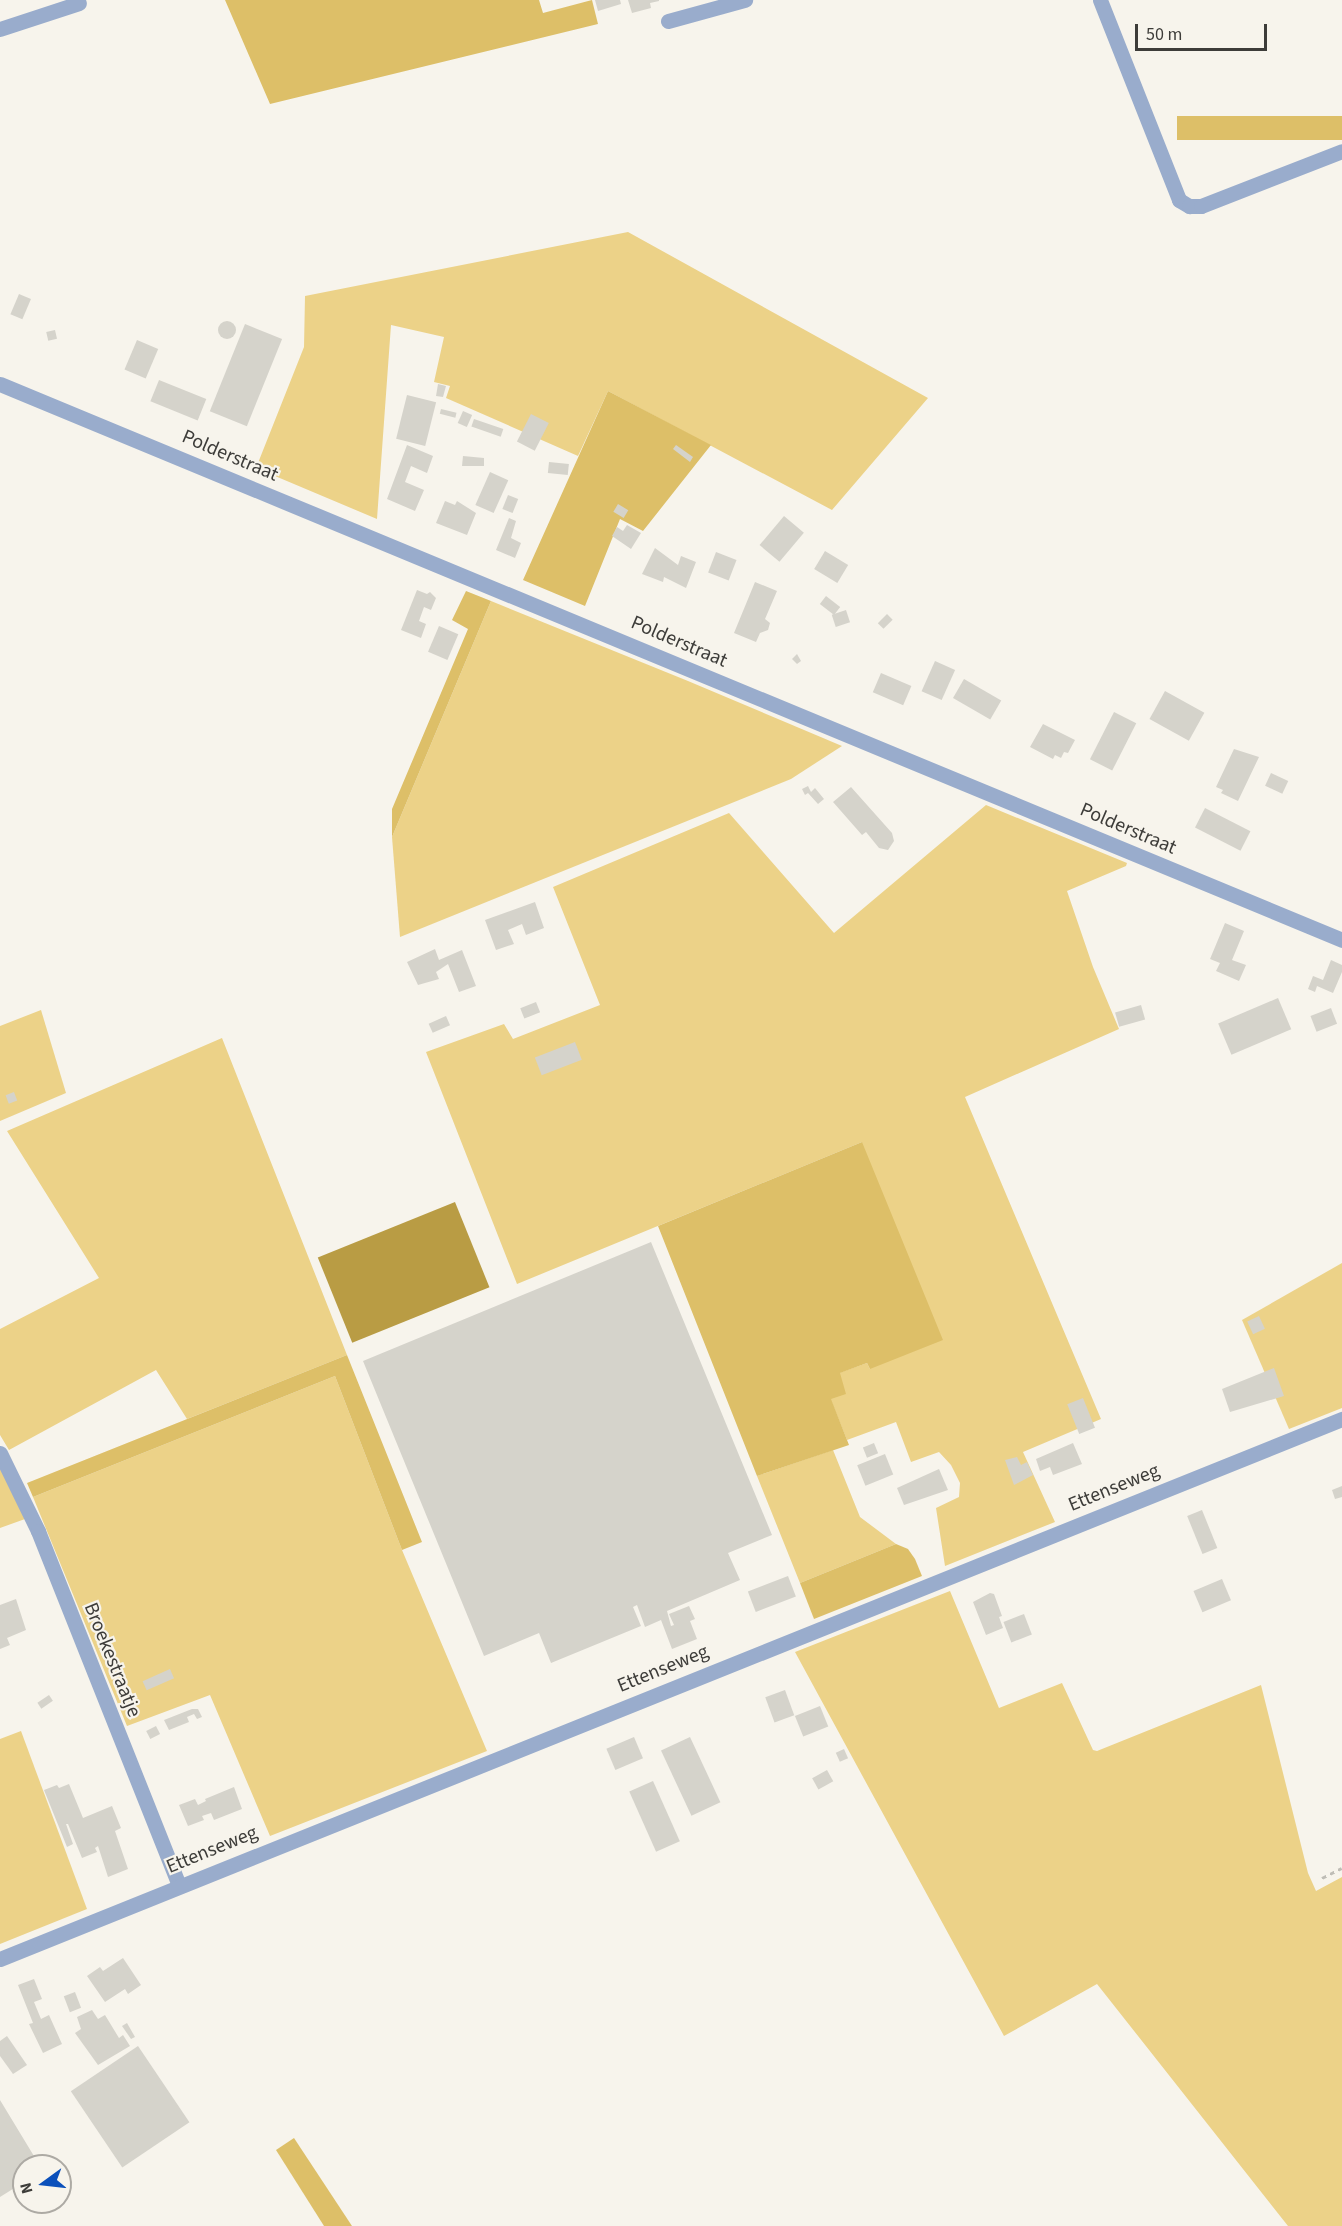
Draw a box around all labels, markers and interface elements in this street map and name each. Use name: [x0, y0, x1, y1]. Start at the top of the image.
scale bar: [1138, 12, 1270, 50]
text: 50 m: [1146, 22, 1182, 47]
street label: Polderstraat: [178, 425, 282, 487]
street label: Polderstraat: [627, 611, 731, 673]
street label: Polderstraat: [1076, 798, 1180, 860]
street label: Ettenseweg: [1065, 1459, 1163, 1517]
street label: Broekestraatje: [78, 1599, 146, 1721]
street label: Ettenseweg: [614, 1640, 712, 1698]
street label: Ettenseweg: [163, 1821, 261, 1879]
north arrow: [12, 2154, 72, 2214]
text: N: [15, 2180, 39, 2196]

